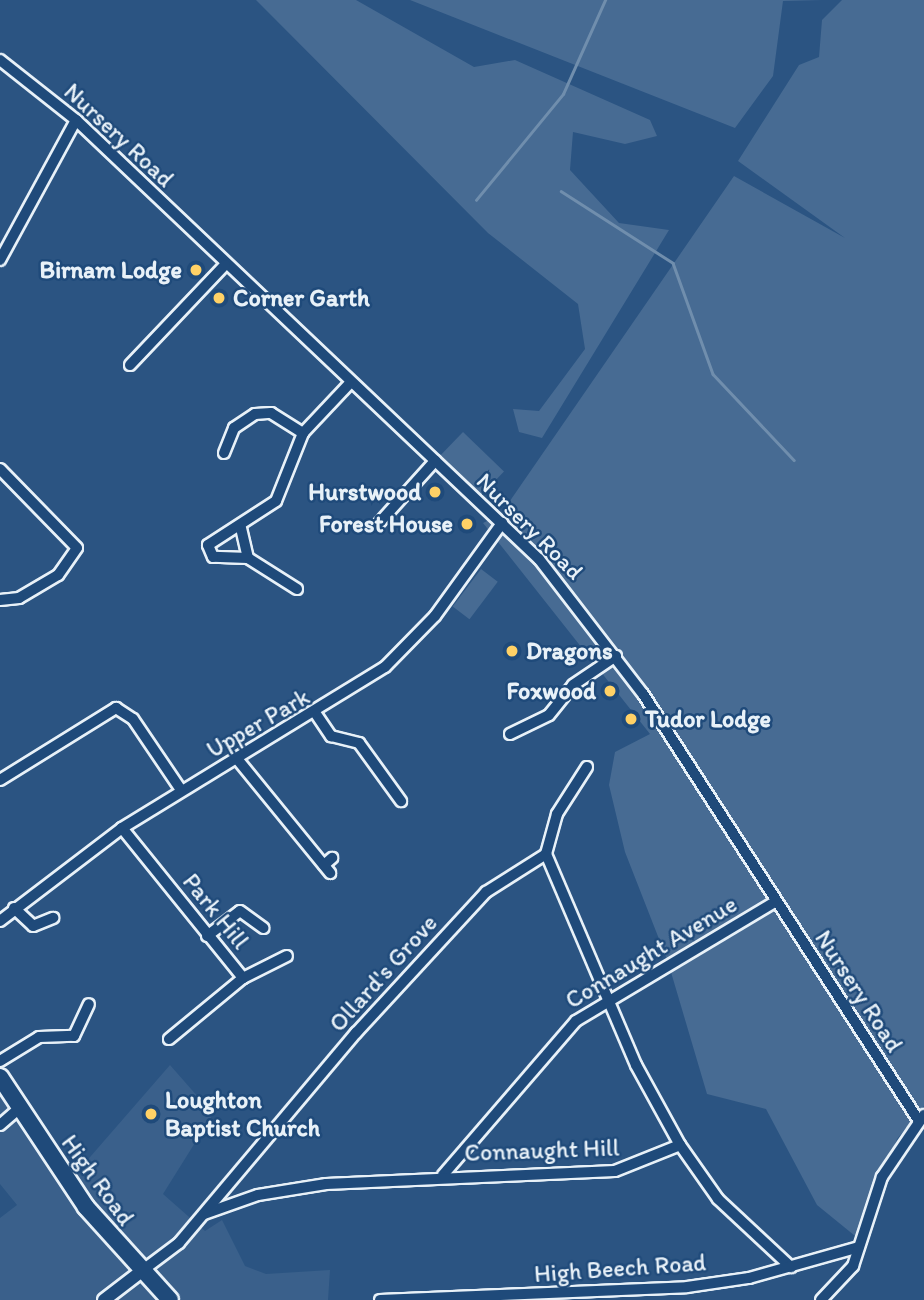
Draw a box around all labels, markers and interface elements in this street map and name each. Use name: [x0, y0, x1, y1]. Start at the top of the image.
street label: Nursery Road: [58, 77, 180, 193]
place label: Birnam Lodge: [39, 256, 182, 284]
marker: Birnam Lodge: [188, 262, 204, 278]
place label: Corner Garth: [233, 284, 370, 312]
marker: Corner Garth: [211, 290, 227, 306]
street label: Nursery Road: [471, 467, 589, 585]
place label: Hurstwood: [308, 478, 421, 506]
marker: Hurstwood: [427, 484, 443, 500]
place label: Forest House: [319, 510, 453, 538]
marker: Forest House: [459, 516, 475, 532]
place label: Dragons: [526, 637, 613, 665]
marker: Dragons: [504, 643, 520, 659]
place label: Foxwood: [507, 677, 596, 705]
street label: Upper Park: [201, 682, 315, 764]
marker: Foxwood: [602, 683, 618, 699]
place label: Tudor Lodge: [645, 705, 771, 733]
marker: Tudor Lodge: [623, 711, 639, 727]
street label: Park Hill: [177, 867, 255, 955]
street label: Connaught Avenue: [560, 890, 742, 1014]
street label: Ollard's Grove: [323, 908, 443, 1038]
street label: Nursery Road: [809, 925, 909, 1057]
place label: Loughton Baptist Church: [165, 1086, 321, 1142]
marker: Loughton Baptist Church: [143, 1106, 159, 1122]
street label: High Road: [56, 1129, 140, 1231]
street label: Connaught Hill: [464, 1133, 620, 1167]
street label: High Beech Road: [533, 1248, 707, 1288]

